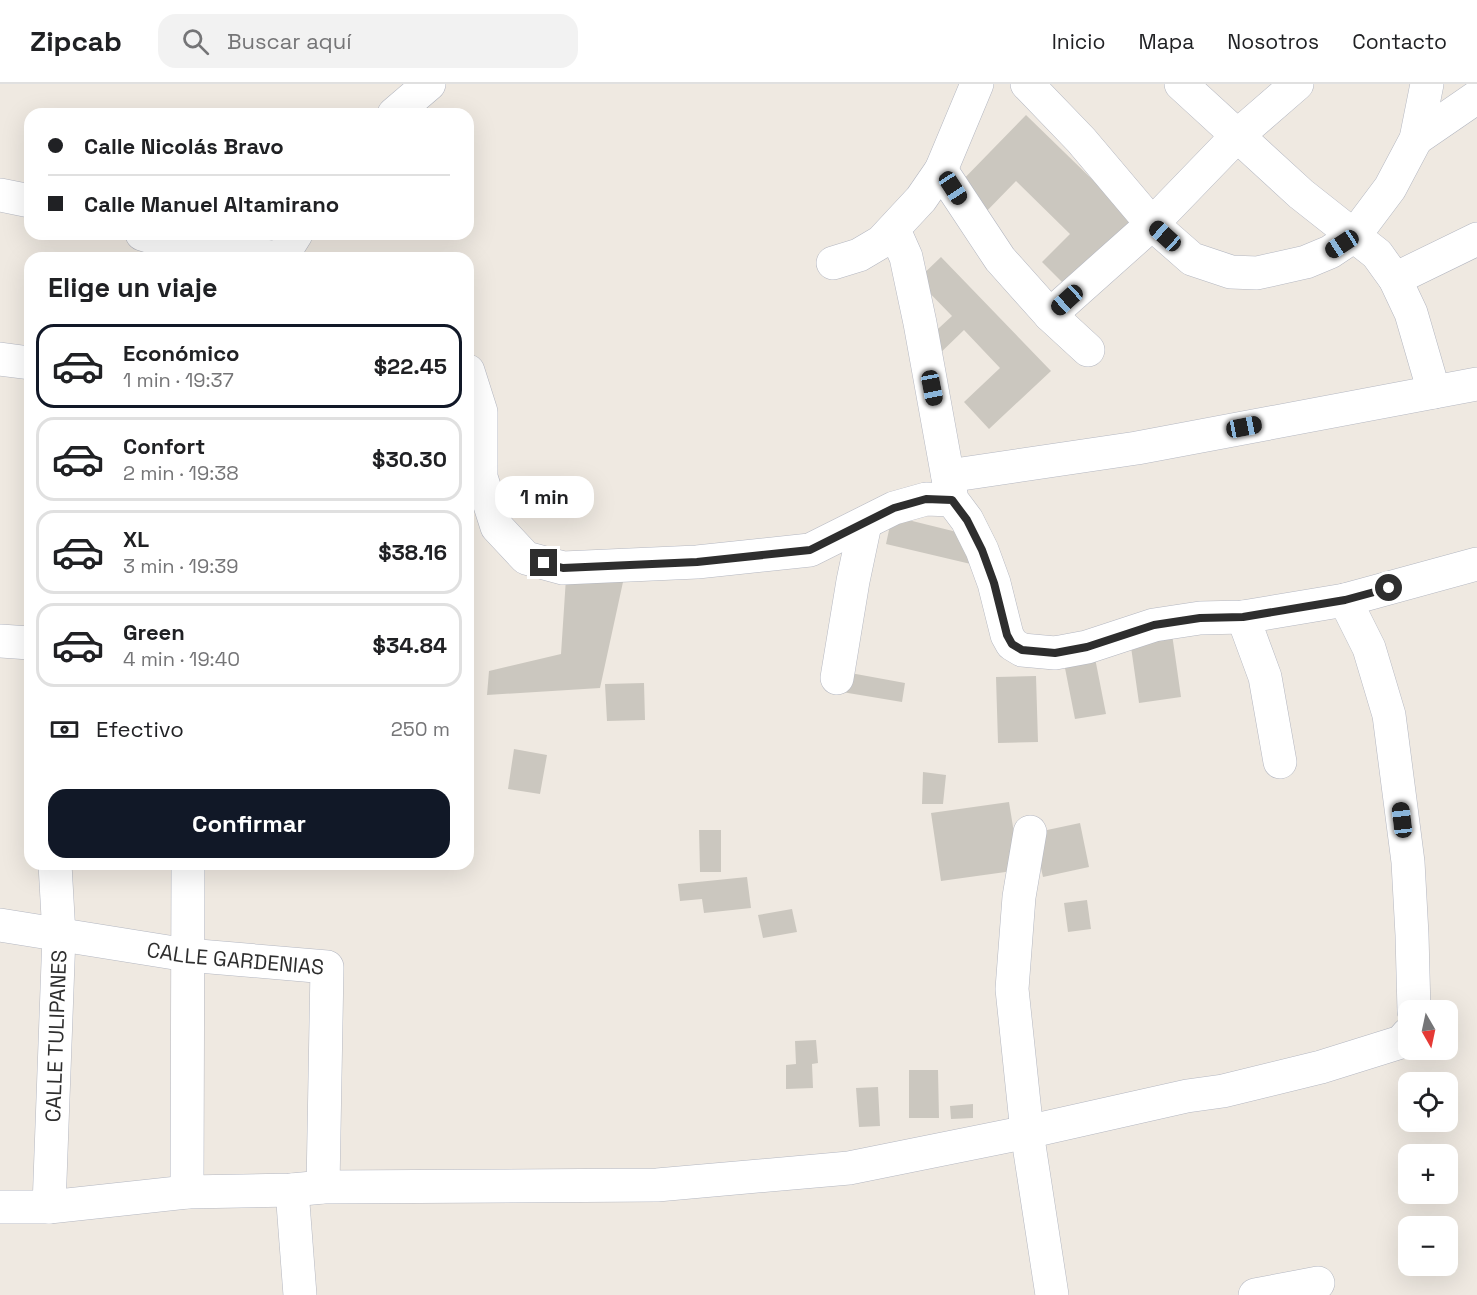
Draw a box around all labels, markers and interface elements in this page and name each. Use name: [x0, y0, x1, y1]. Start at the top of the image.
search box: [158, 14, 578, 68]
text: Zipcab: [30, 23, 122, 59]
icon: search: [179, 25, 212, 58]
text: Buscar aquí: [227, 27, 352, 55]
text: Inicio: [1052, 28, 1106, 55]
text: Mapa: [1139, 28, 1194, 55]
text: Nosotros: [1227, 28, 1319, 55]
text: Contacto: [1352, 28, 1447, 55]
text: Calle Nicolás Bravo: [84, 132, 284, 160]
car: [936, 168, 970, 208]
text: Calle Manuel Altamirano: [84, 190, 339, 218]
car: [1146, 217, 1184, 255]
car: [1322, 227, 1362, 261]
text: Elige un viaje: [48, 270, 218, 305]
car: [1048, 281, 1086, 319]
icon: car: [51, 339, 105, 393]
text: Económico: [123, 339, 240, 367]
text: $22.45: [374, 352, 447, 380]
text: 1 min · 19:37: [123, 367, 234, 393]
car: [920, 369, 944, 407]
car: [1225, 415, 1263, 439]
icon: car: [51, 432, 105, 486]
text: Confort: [123, 432, 205, 460]
text: $30.30: [372, 445, 447, 473]
text: 2 min · 19:38: [123, 460, 239, 486]
callout: 1 min: [494, 476, 594, 518]
text: 1 min: [520, 484, 569, 510]
icon: car: [51, 525, 105, 579]
text: XL: [123, 525, 149, 553]
text: $38.16: [378, 538, 447, 566]
route end: [530, 549, 557, 576]
text: 3 min · 19:39: [123, 553, 239, 579]
route start: [1375, 574, 1402, 601]
icon: car: [51, 618, 105, 672]
text: Green: [123, 618, 185, 646]
text: $34.84: [373, 631, 447, 659]
text: 4 min · 19:40: [123, 646, 240, 672]
icon: cash: [48, 713, 81, 746]
text: Efectivo: [96, 715, 184, 743]
text: 250 m: [391, 716, 450, 742]
button: Confirmar: [48, 789, 450, 858]
car: [1391, 801, 1413, 839]
street label: CALLE GARDENIAS: [145, 935, 325, 980]
street label: CALLE TULIPANES: [39, 949, 72, 1123]
north arrow: [1398, 1000, 1458, 1060]
map controls: [1398, 1000, 1458, 1276]
button: locate: [1398, 1072, 1458, 1132]
button: +: [1398, 1144, 1458, 1204]
button: −: [1398, 1216, 1458, 1276]

